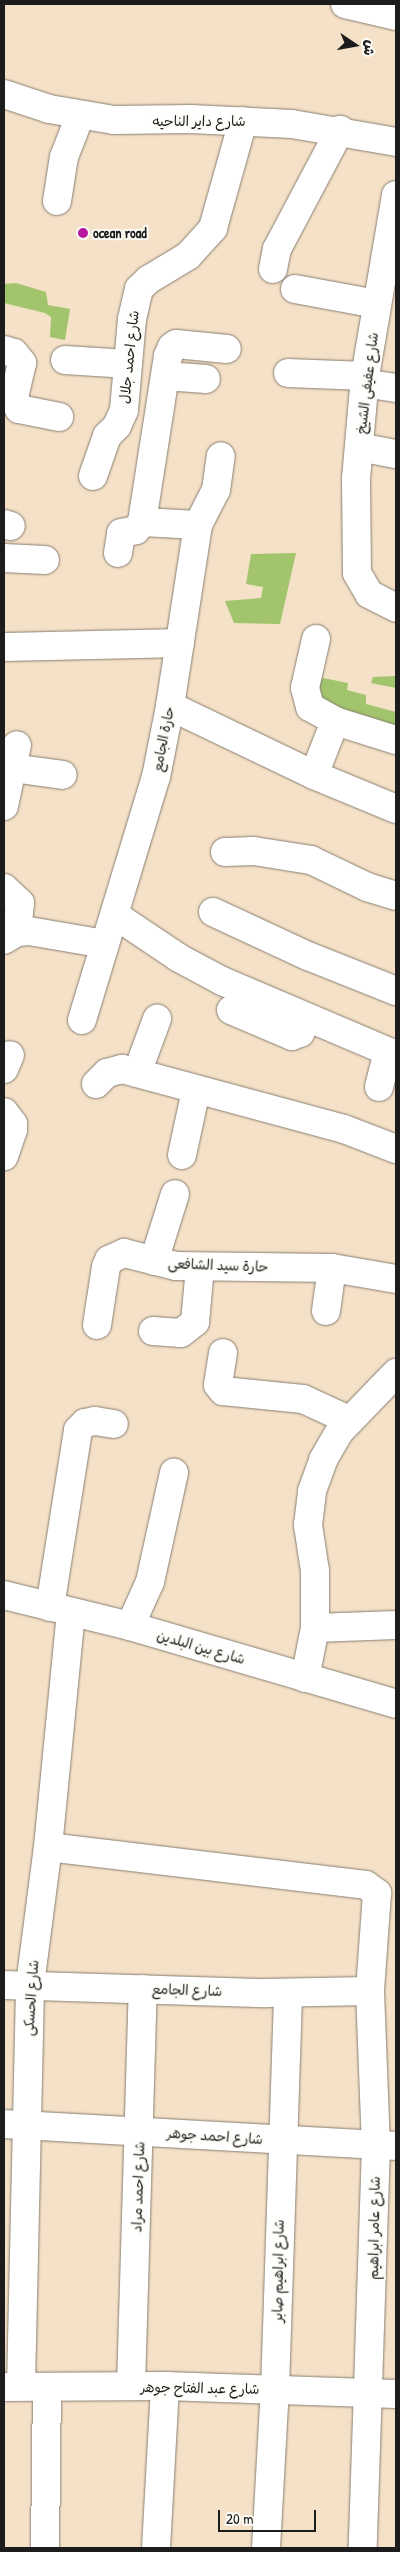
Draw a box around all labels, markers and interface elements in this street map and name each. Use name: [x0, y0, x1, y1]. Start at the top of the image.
north arrow: [330, 20, 380, 70]
text: ش: [359, 39, 381, 58]
street label: شارع داير الناحيه: [152, 113, 246, 129]
place label: ocean road: [93, 225, 147, 241]
marker: ocean road: [77, 227, 89, 239]
street label: شارع احمد جلال: [116, 310, 142, 404]
street label: شارع عفيفى الشيخ: [352, 331, 382, 435]
street label: حارة الجامع: [148, 705, 178, 773]
street label: حارة سيد الشافعى: [167, 1255, 269, 1275]
street label: شارع بين البلدين: [155, 1626, 247, 1668]
street label: شارع الحسكى: [20, 1959, 42, 2037]
street label: شارع الجامع: [152, 1980, 222, 2000]
street label: شارع احمد جوهر: [166, 2124, 264, 2148]
street label: شارع احمد مراد: [128, 2141, 148, 2233]
street label: شارع عامر ابراهيم: [365, 2176, 383, 2280]
street label: شارع ابراهيم صابر: [269, 2219, 287, 2323]
street label: شارع عبد الفتاح جوهر: [140, 2379, 260, 2397]
scale bar: [220, 2500, 318, 2532]
text: 20 m: [226, 2508, 253, 2529]

